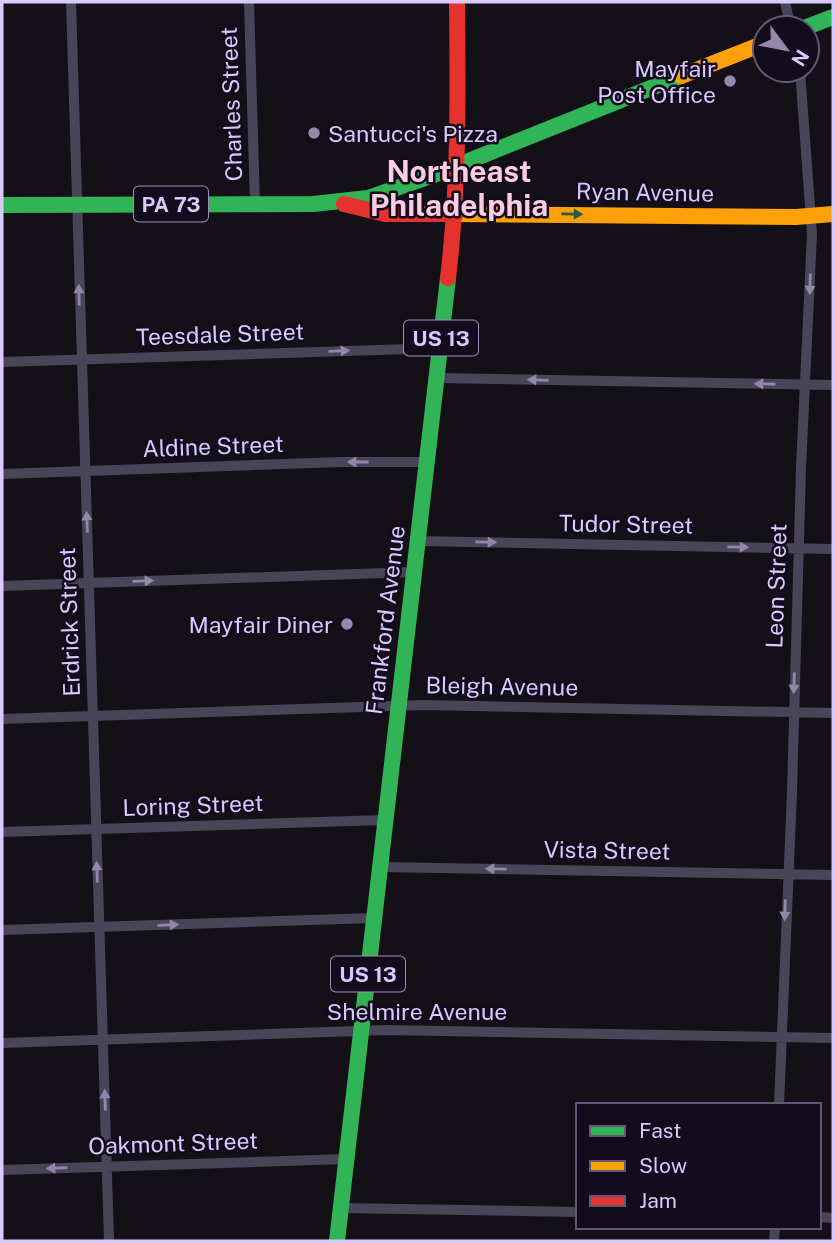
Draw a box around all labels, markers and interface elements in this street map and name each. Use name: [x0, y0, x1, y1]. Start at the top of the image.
north arrow: [751, 14, 821, 84]
street label: Charles Street: [215, 26, 247, 182]
text: N: [787, 46, 814, 70]
place label: Mayfair Post Office: [597, 55, 716, 108]
marker: Mayfair Post Office: [722, 73, 738, 89]
place label: Santucci's Pizza: [328, 120, 498, 147]
marker: Santucci's Pizza: [306, 125, 322, 141]
district label: Northeast Philadelphia: [370, 153, 548, 223]
street label: Ryan Avenue: [576, 177, 714, 207]
road number: PA 73: [134, 186, 208, 222]
one-way arrow: [561, 208, 583, 220]
one-way arrow: [805, 273, 816, 295]
one-way arrow: [73, 284, 85, 306]
street label: Teesdale Street: [136, 318, 304, 350]
road number: US 13: [404, 320, 478, 356]
one-way arrow: [329, 345, 351, 357]
one-way arrow: [526, 374, 548, 385]
one-way arrow: [754, 378, 776, 390]
street label: Aldine Street: [142, 430, 284, 462]
one-way arrow: [346, 456, 368, 468]
street label: Tudor Street: [559, 509, 693, 539]
one-way arrow: [82, 511, 93, 533]
street label: Leon Street: [760, 523, 792, 649]
street label: Frankford Avenue: [360, 524, 410, 716]
one-way arrow: [475, 537, 497, 548]
one-way arrow: [727, 541, 749, 553]
street label: Erdrick Street: [53, 547, 85, 697]
one-way arrow: [133, 576, 155, 587]
place label: Mayfair Diner: [188, 611, 333, 638]
marker: Mayfair Diner: [339, 616, 355, 632]
street label: Bleigh Avenue: [425, 671, 579, 701]
one-way arrow: [788, 672, 800, 694]
street label: Loring Street: [122, 789, 264, 821]
street label: Vista Street: [543, 835, 671, 865]
one-way arrow: [92, 861, 103, 883]
one-way arrow: [484, 863, 506, 875]
one-way arrow: [780, 899, 791, 921]
one-way arrow: [157, 919, 179, 930]
road number: US 13: [331, 956, 405, 992]
street label: Shelmire Avenue: [327, 998, 507, 1025]
one-way arrow: [100, 1088, 111, 1110]
legend: [576, 1103, 821, 1229]
text: Fast: [639, 1118, 681, 1143]
street label: Oakmont Street: [88, 1127, 258, 1159]
text: Slow: [639, 1153, 687, 1178]
one-way arrow: [46, 1163, 68, 1174]
text: Jam: [639, 1188, 677, 1213]

